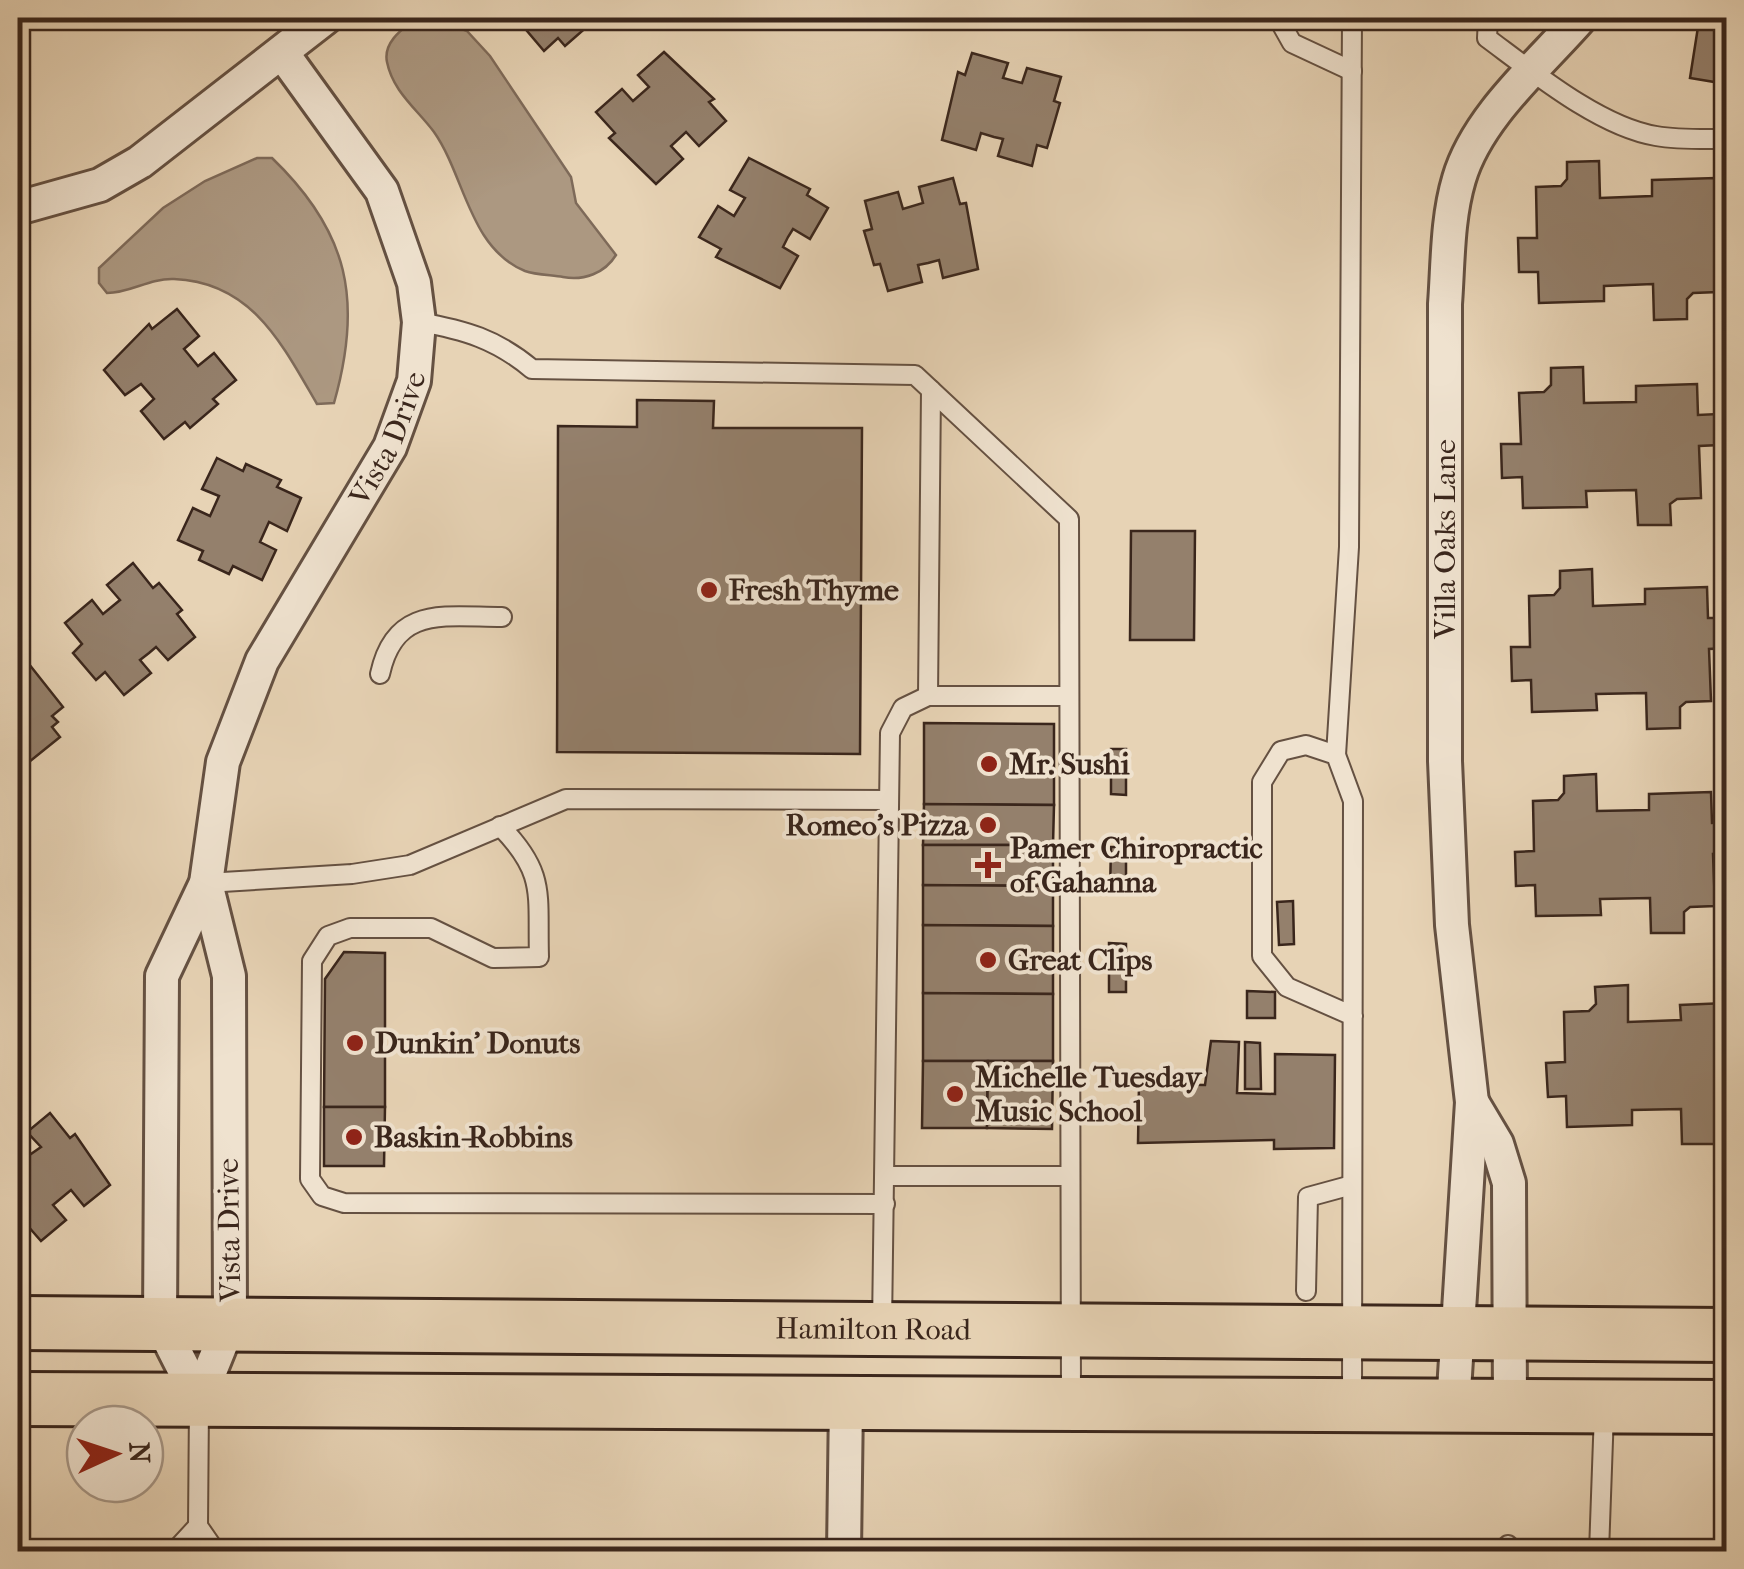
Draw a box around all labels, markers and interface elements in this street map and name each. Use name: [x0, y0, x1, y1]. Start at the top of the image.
street label: Vista Drive: [342, 371, 433, 513]
street label: Villa Oaks Lane: [1428, 439, 1463, 640]
place label: Fresh Thyme: [729, 573, 899, 608]
marker: Fresh Thyme: [698, 579, 720, 601]
place label: Mr. Sushi: [1009, 747, 1130, 782]
marker: Mr. Sushi: [978, 753, 1000, 775]
place label: Romeo's Pizza: [786, 808, 969, 843]
marker: Romeo's Pizza: [977, 814, 999, 836]
place label: Pamer Chiropractic of Gahanna: [1010, 831, 1263, 900]
marker: Pamer Chiropractic of Gahanna: [975, 852, 1001, 878]
place label: Great Clips: [1008, 943, 1152, 978]
marker: Great Clips: [977, 949, 999, 971]
place label: Dunkin' Donuts: [375, 1026, 580, 1061]
marker: Dunkin' Donuts: [344, 1032, 366, 1054]
place label: Michelle Tuesday Music School: [975, 1060, 1203, 1129]
marker: Michelle Tuesday Music School: [944, 1083, 966, 1105]
place label: Baskin-Robbins: [374, 1120, 573, 1155]
marker: Baskin-Robbins: [343, 1126, 365, 1148]
street label: Vista Drive: [211, 1158, 248, 1303]
street label: Hamilton Road: [775, 1311, 972, 1348]
north arrow: [65, 1404, 165, 1504]
text: N: [122, 1441, 157, 1465]

